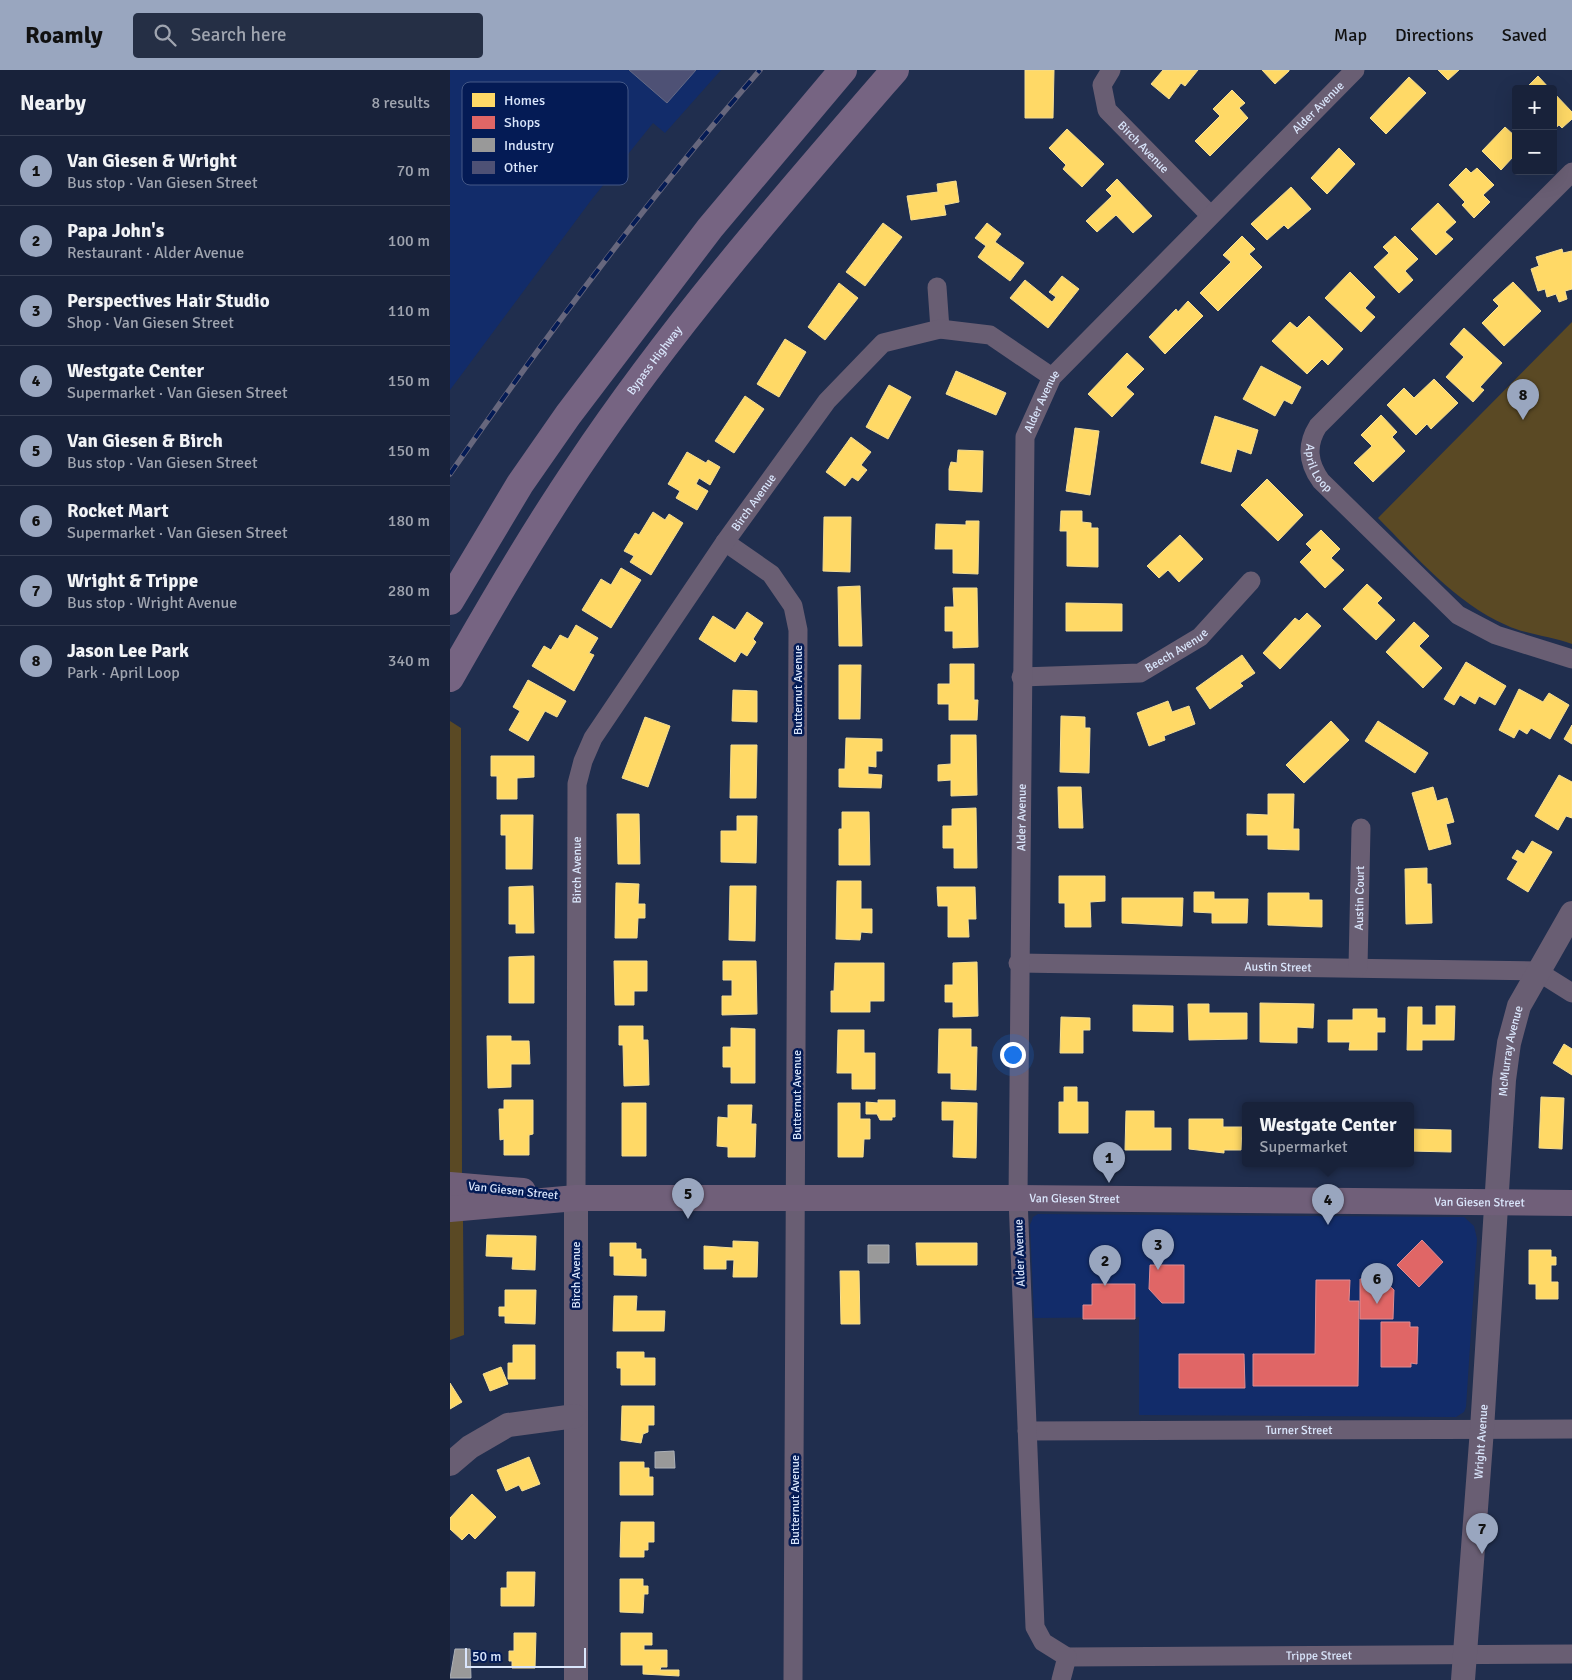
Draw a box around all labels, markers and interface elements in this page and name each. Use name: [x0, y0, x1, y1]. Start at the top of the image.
search box: [133, 13, 483, 58]
text: Roamly: [25, 20, 103, 50]
icon: search: [151, 21, 179, 49]
text: Search here: [191, 23, 287, 47]
text: Map: [1334, 24, 1367, 46]
text: Directions: [1395, 24, 1474, 46]
text: Saved: [1502, 24, 1547, 46]
street label: Alder Avenue: [1289, 78, 1347, 137]
legend: [462, 82, 628, 185]
map controls: [1512, 85, 1557, 175]
button: +: [1512, 85, 1557, 130]
text: Nearby: [20, 90, 86, 116]
text: Homes: [504, 92, 545, 109]
text: 8 results: [371, 93, 430, 113]
text: Shops: [504, 114, 540, 131]
street label: Birch Avenue: [1115, 118, 1172, 176]
button: −: [1512, 130, 1557, 175]
text: Industry: [504, 137, 554, 154]
text: Van Giesen & Wright: [67, 149, 237, 173]
text: Other: [504, 159, 539, 176]
text: 1: [32, 161, 40, 181]
text: 70 m: [396, 161, 430, 181]
text: Bus stop · Van Giesen Street: [67, 173, 258, 193]
text: Papa John's: [67, 219, 164, 243]
text: 2: [32, 231, 40, 251]
text: 100 m: [388, 231, 430, 251]
text: Restaurant · Alder Avenue: [67, 243, 244, 263]
text: Perspectives Hair Studio: [67, 289, 270, 313]
text: 3: [32, 301, 40, 321]
text: 110 m: [388, 301, 430, 321]
text: Shop · Van Giesen Street: [67, 313, 234, 333]
street label: Bypass Highway: [623, 323, 685, 398]
text: Westgate Center: [67, 359, 204, 383]
street label: Alder Avenue: [1021, 366, 1063, 435]
text: 4: [32, 371, 40, 391]
text: 150 m: [388, 371, 430, 391]
pin: 8: [1507, 379, 1539, 420]
text: Supermarket · Van Giesen Street: [67, 383, 288, 403]
text: Van Giesen & Birch: [67, 429, 223, 453]
text: 5: [32, 441, 40, 461]
text: 150 m: [388, 441, 430, 461]
street label: April Loop: [1302, 443, 1336, 496]
text: Bus stop · Van Giesen Street: [67, 453, 258, 473]
street label: Birch Avenue: [728, 471, 779, 534]
text: Rocket Mart: [67, 499, 169, 523]
text: 6: [32, 511, 40, 531]
text: 180 m: [388, 511, 430, 531]
text: Supermarket · Van Giesen Street: [67, 523, 288, 543]
text: Wright & Trippe: [67, 569, 198, 593]
text: 7: [32, 581, 40, 601]
text: 280 m: [388, 581, 430, 601]
text: Bus stop · Wright Avenue: [67, 593, 237, 613]
street label: Beech Avenue: [1142, 625, 1211, 676]
text: Jason Lee Park: [67, 639, 189, 663]
street label: Butternut Avenue: [791, 645, 806, 735]
text: 8: [32, 651, 40, 671]
text: 340 m: [388, 651, 430, 671]
text: Park · April Loop: [67, 663, 180, 683]
street label: Alder Avenue: [1014, 784, 1029, 851]
street label: Birch Avenue: [569, 836, 584, 904]
street label: Austin Court: [1351, 866, 1368, 931]
street label: Austin Street: [1244, 959, 1312, 975]
street label: McMurray Avenue: [1495, 1004, 1526, 1097]
your location: [1000, 1042, 1026, 1068]
street label: Butternut Avenue: [790, 1050, 805, 1140]
popup: [1242, 1102, 1414, 1167]
text: Westgate Center: [1260, 1113, 1396, 1137]
text: Supermarket: [1260, 1137, 1348, 1157]
pin: 1: [1093, 1142, 1125, 1183]
pin: 5: [672, 1178, 704, 1219]
street label: Van Giesen Street: [467, 1179, 559, 1203]
pin: 4: [1312, 1184, 1344, 1225]
street label: Van Giesen Street: [1029, 1191, 1120, 1206]
street label: Van Giesen Street: [1434, 1194, 1525, 1210]
street label: Alder Avenue: [1011, 1219, 1029, 1287]
pin: 3: [1142, 1229, 1174, 1270]
street label: Birch Avenue: [569, 1241, 584, 1309]
pin: 2: [1089, 1245, 1121, 1286]
pin: 6: [1361, 1263, 1393, 1304]
street label: Wright Avenue: [1471, 1404, 1491, 1480]
street label: Turner Street: [1266, 1422, 1332, 1438]
street label: Butternut Avenue: [788, 1455, 803, 1545]
pin: 7: [1466, 1513, 1498, 1554]
scale bar: [465, 1645, 586, 1668]
text: 50 m: [472, 1648, 501, 1665]
street label: Trippe Street: [1286, 1648, 1352, 1663]

